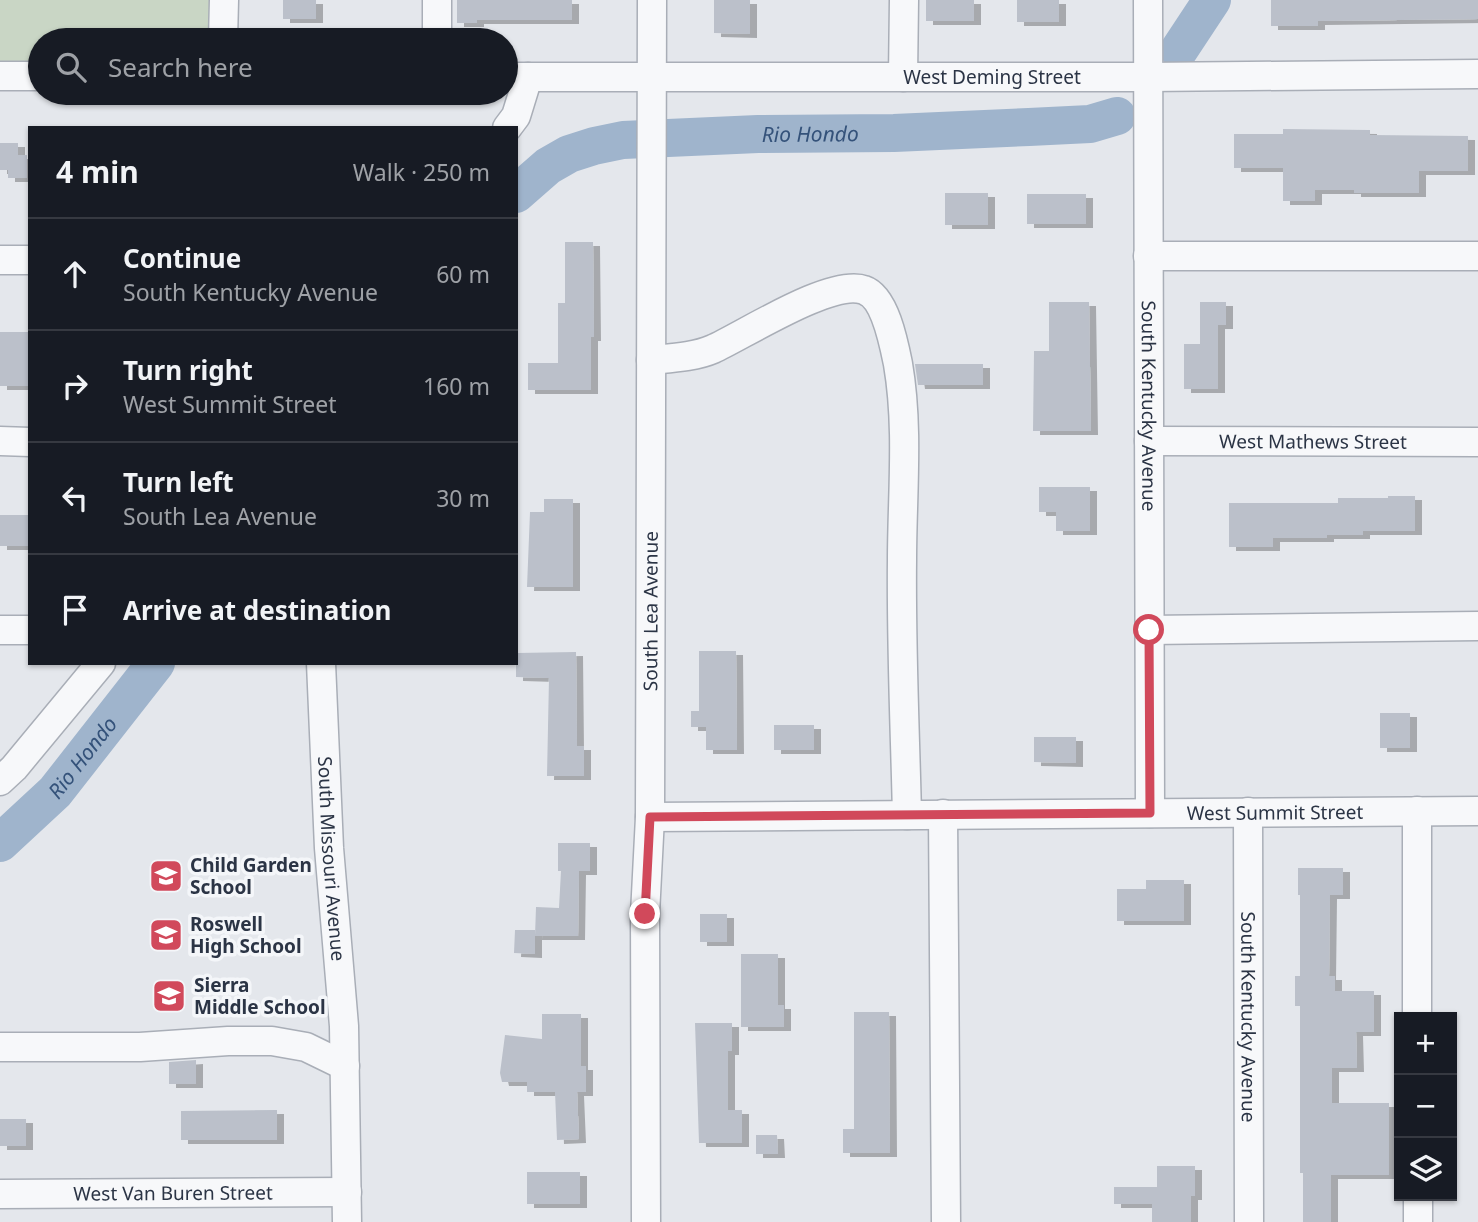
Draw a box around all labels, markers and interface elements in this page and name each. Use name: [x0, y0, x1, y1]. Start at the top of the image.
search box: [28, 28, 518, 105]
icon: search: [52, 48, 90, 86]
text: Search here: [108, 49, 253, 85]
street label: West Deming Street: [903, 64, 1081, 90]
water label: Rio Hondo: [762, 119, 859, 148]
text: 4 min: [56, 151, 139, 192]
text: Walk · 250 m: [353, 156, 490, 188]
text: Continue: [123, 240, 241, 276]
icon: ahead: [56, 255, 94, 293]
text: 60 m: [436, 258, 490, 290]
text: South Kentucky Avenue: [123, 276, 378, 308]
street label: South Kentucky Avenue: [1136, 301, 1162, 511]
text: Turn right: [123, 352, 253, 388]
icon: right: [56, 367, 94, 405]
text: 160 m: [423, 370, 490, 402]
text: West Summit Street: [123, 388, 337, 420]
street label: West Mathews Street: [1219, 428, 1407, 455]
text: Turn left: [123, 464, 234, 500]
icon: left: [56, 479, 94, 517]
text: 30 m: [436, 482, 490, 514]
text: South Lea Avenue: [123, 500, 317, 532]
street label: South Lea Avenue: [637, 531, 664, 691]
icon: arrive: [56, 591, 94, 629]
text: Arrive at destination: [123, 592, 392, 628]
route start: [1133, 614, 1164, 645]
water label: Rio Hondo: [41, 711, 123, 804]
street label: South Missouri Avenue: [312, 756, 351, 962]
street label: West Summit Street: [1187, 799, 1363, 826]
place label: Child Garden School: [190, 852, 312, 900]
school or university icon: Child Garden School: [147, 857, 185, 895]
route end: [629, 898, 660, 929]
place label: Roswell High School: [190, 911, 302, 959]
street label: South Kentucky Avenue: [1235, 912, 1262, 1122]
school or university icon: Roswell High School: [147, 916, 185, 954]
place label: Sierra Middle School: [194, 972, 326, 1020]
school or university icon: Sierra Middle School: [150, 977, 188, 1015]
map controls: [1394, 1012, 1457, 1201]
button: +: [1394, 1012, 1457, 1075]
button: −: [1394, 1075, 1457, 1138]
button: layers: [1394, 1138, 1457, 1201]
street label: West Van Buren Street: [73, 1179, 273, 1207]

